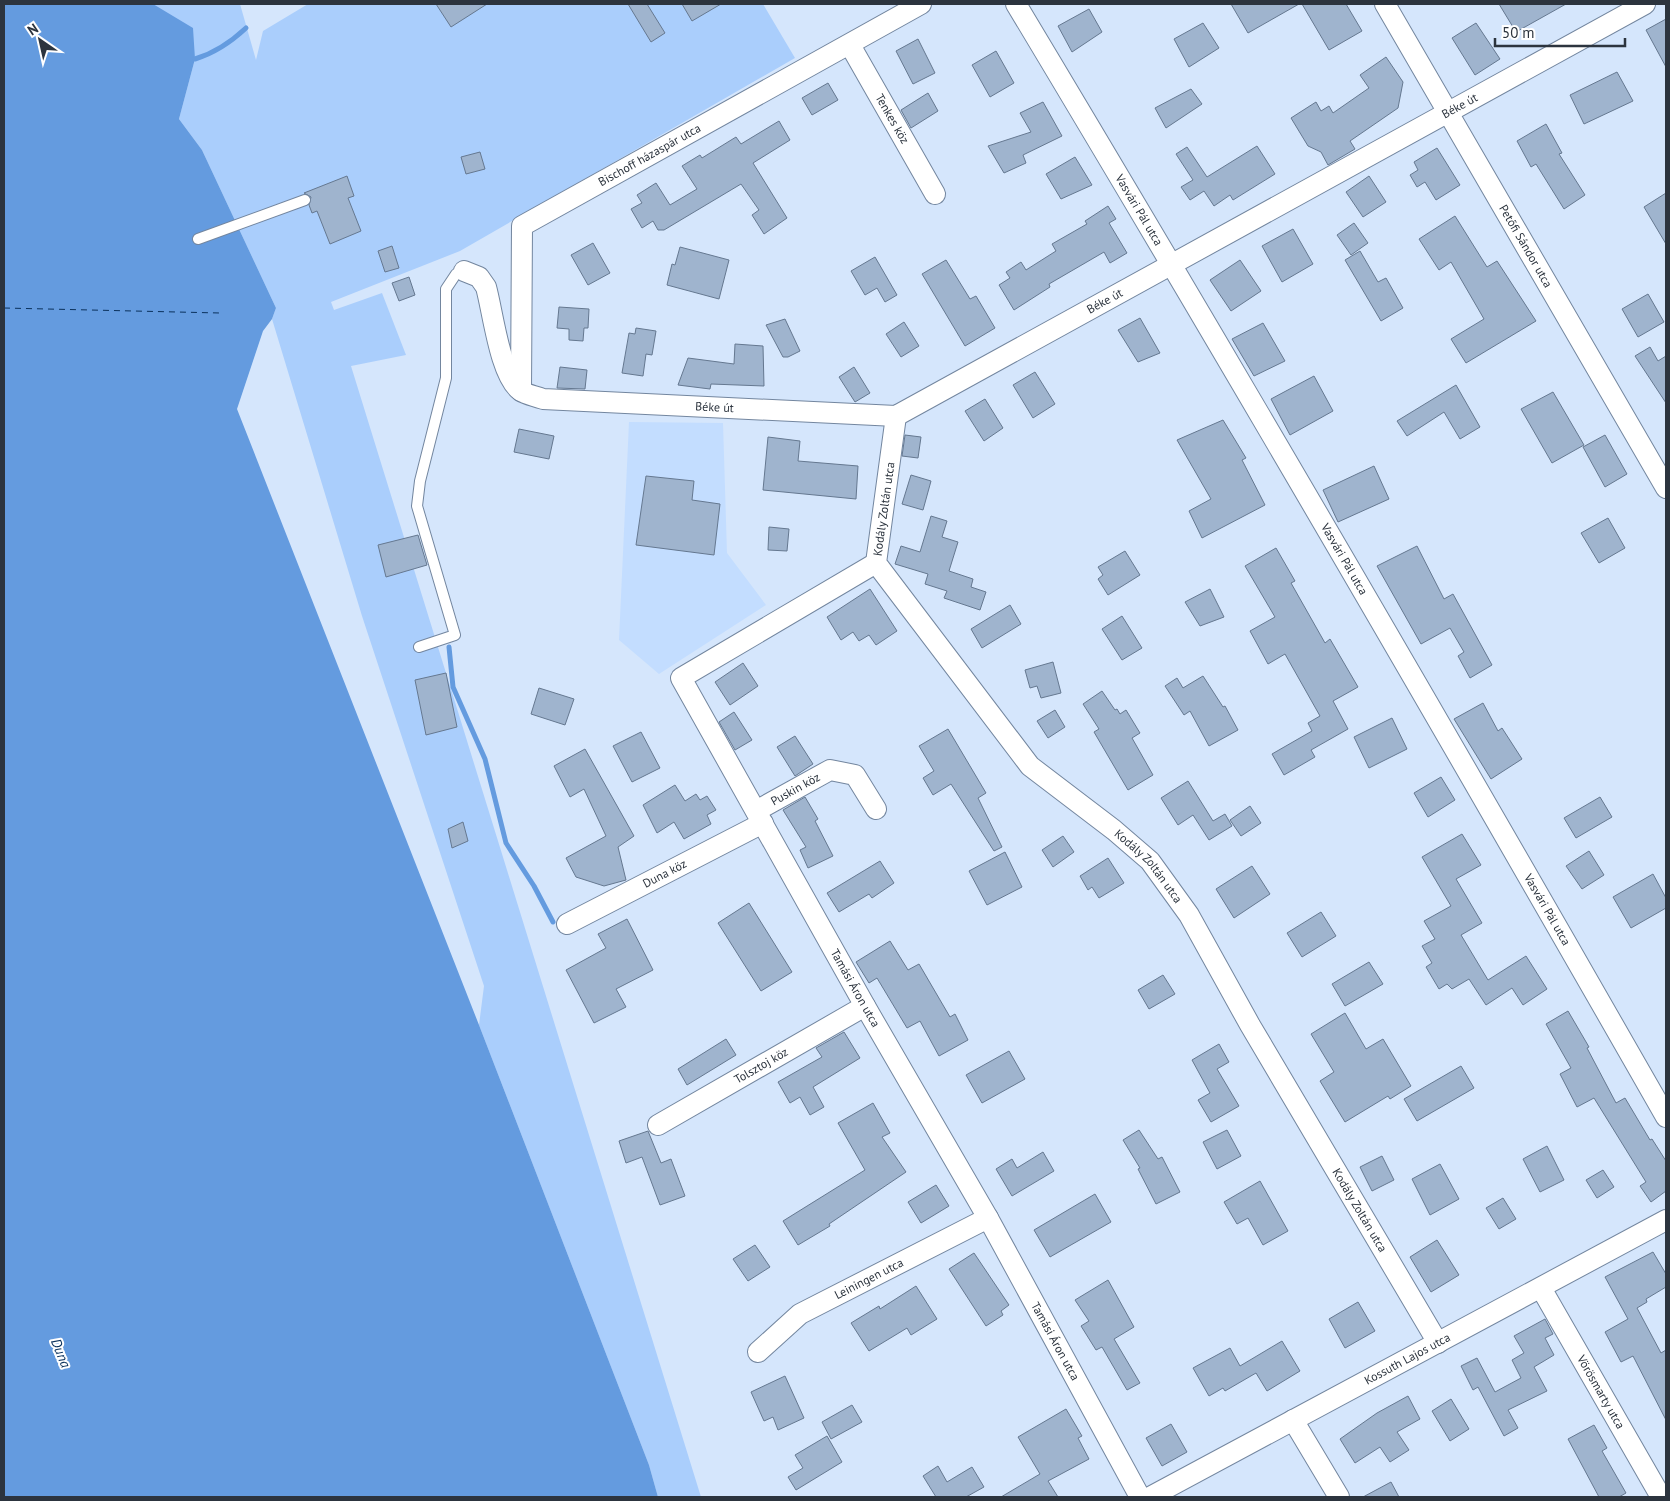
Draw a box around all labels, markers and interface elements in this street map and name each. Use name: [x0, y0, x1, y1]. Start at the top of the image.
north arrow: [15, 15, 65, 65]
scale bar: [1495, 15, 1625, 47]
text: N: [24, 19, 42, 39]
text: 50 m: [1502, 23, 1535, 42]
street label: Béke út: [1439, 90, 1480, 121]
street label: Tenkes köz: [872, 91, 913, 146]
street label: Bischoff házaspár utca: [595, 120, 703, 189]
street label: Vasvári Pál utca: [1112, 171, 1166, 248]
street label: Petőfi Sándor utca: [1496, 202, 1556, 290]
street label: Béke út: [1084, 285, 1125, 317]
street label: Béke út: [695, 398, 734, 415]
street label: Kodály Zoltán utca: [869, 461, 898, 557]
street label: Vasvári Pál utca: [1318, 520, 1371, 597]
street label: Puskin köz: [768, 769, 822, 808]
street label: Kodály Zoltán utca: [1112, 826, 1186, 906]
street label: Duna köz: [640, 856, 689, 891]
street label: Vasvári Pál utca: [1521, 870, 1574, 948]
street label: Tamási Áron utca: [828, 946, 884, 1030]
street label: Tolsztoj köz: [731, 1044, 790, 1087]
street label: Kodály Zoltán utca: [1329, 1166, 1391, 1255]
street label: Leiningen utca: [832, 1255, 906, 1302]
street label: Tamási Áron utca: [1028, 1299, 1083, 1383]
street label: Kossuth Lajos utca: [1362, 1329, 1453, 1388]
water label: Duna: [47, 1336, 75, 1370]
street label: Vörösmarty utca: [1574, 1351, 1628, 1431]

